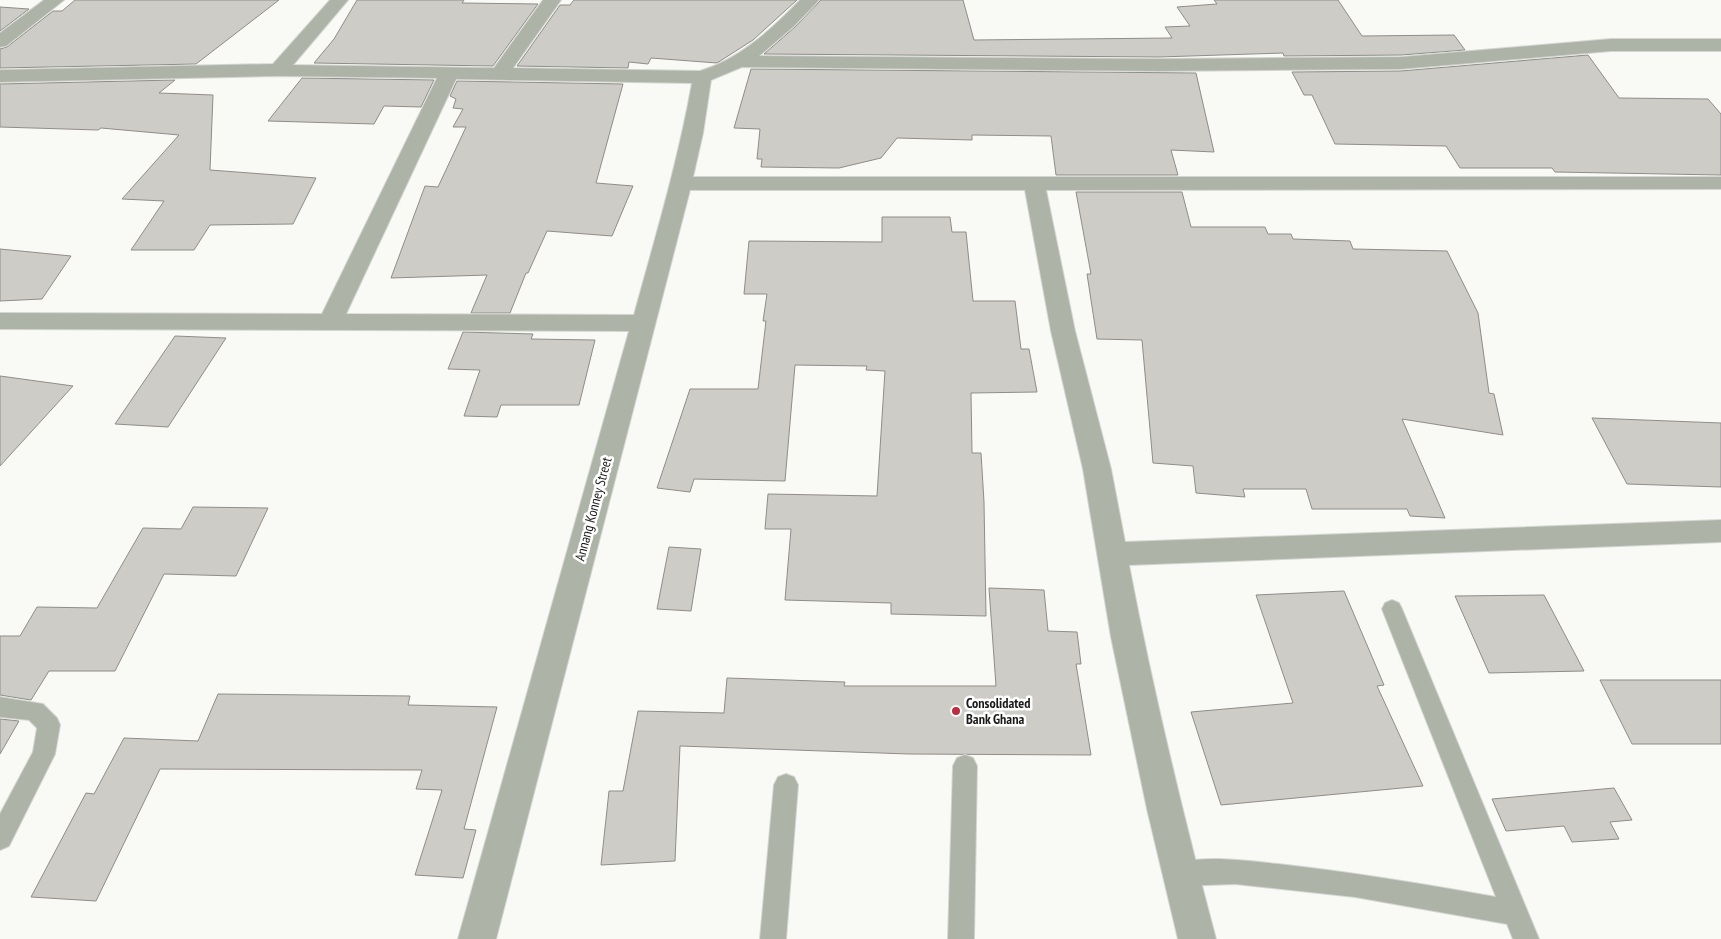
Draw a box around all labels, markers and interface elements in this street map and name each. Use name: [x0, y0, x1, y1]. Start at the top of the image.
street label: Annang Konney Street: [570, 455, 616, 563]
place label: Consolidated Bank Ghana: [966, 694, 1031, 728]
marker: Consolidated Bank Ghana: [950, 705, 962, 717]

